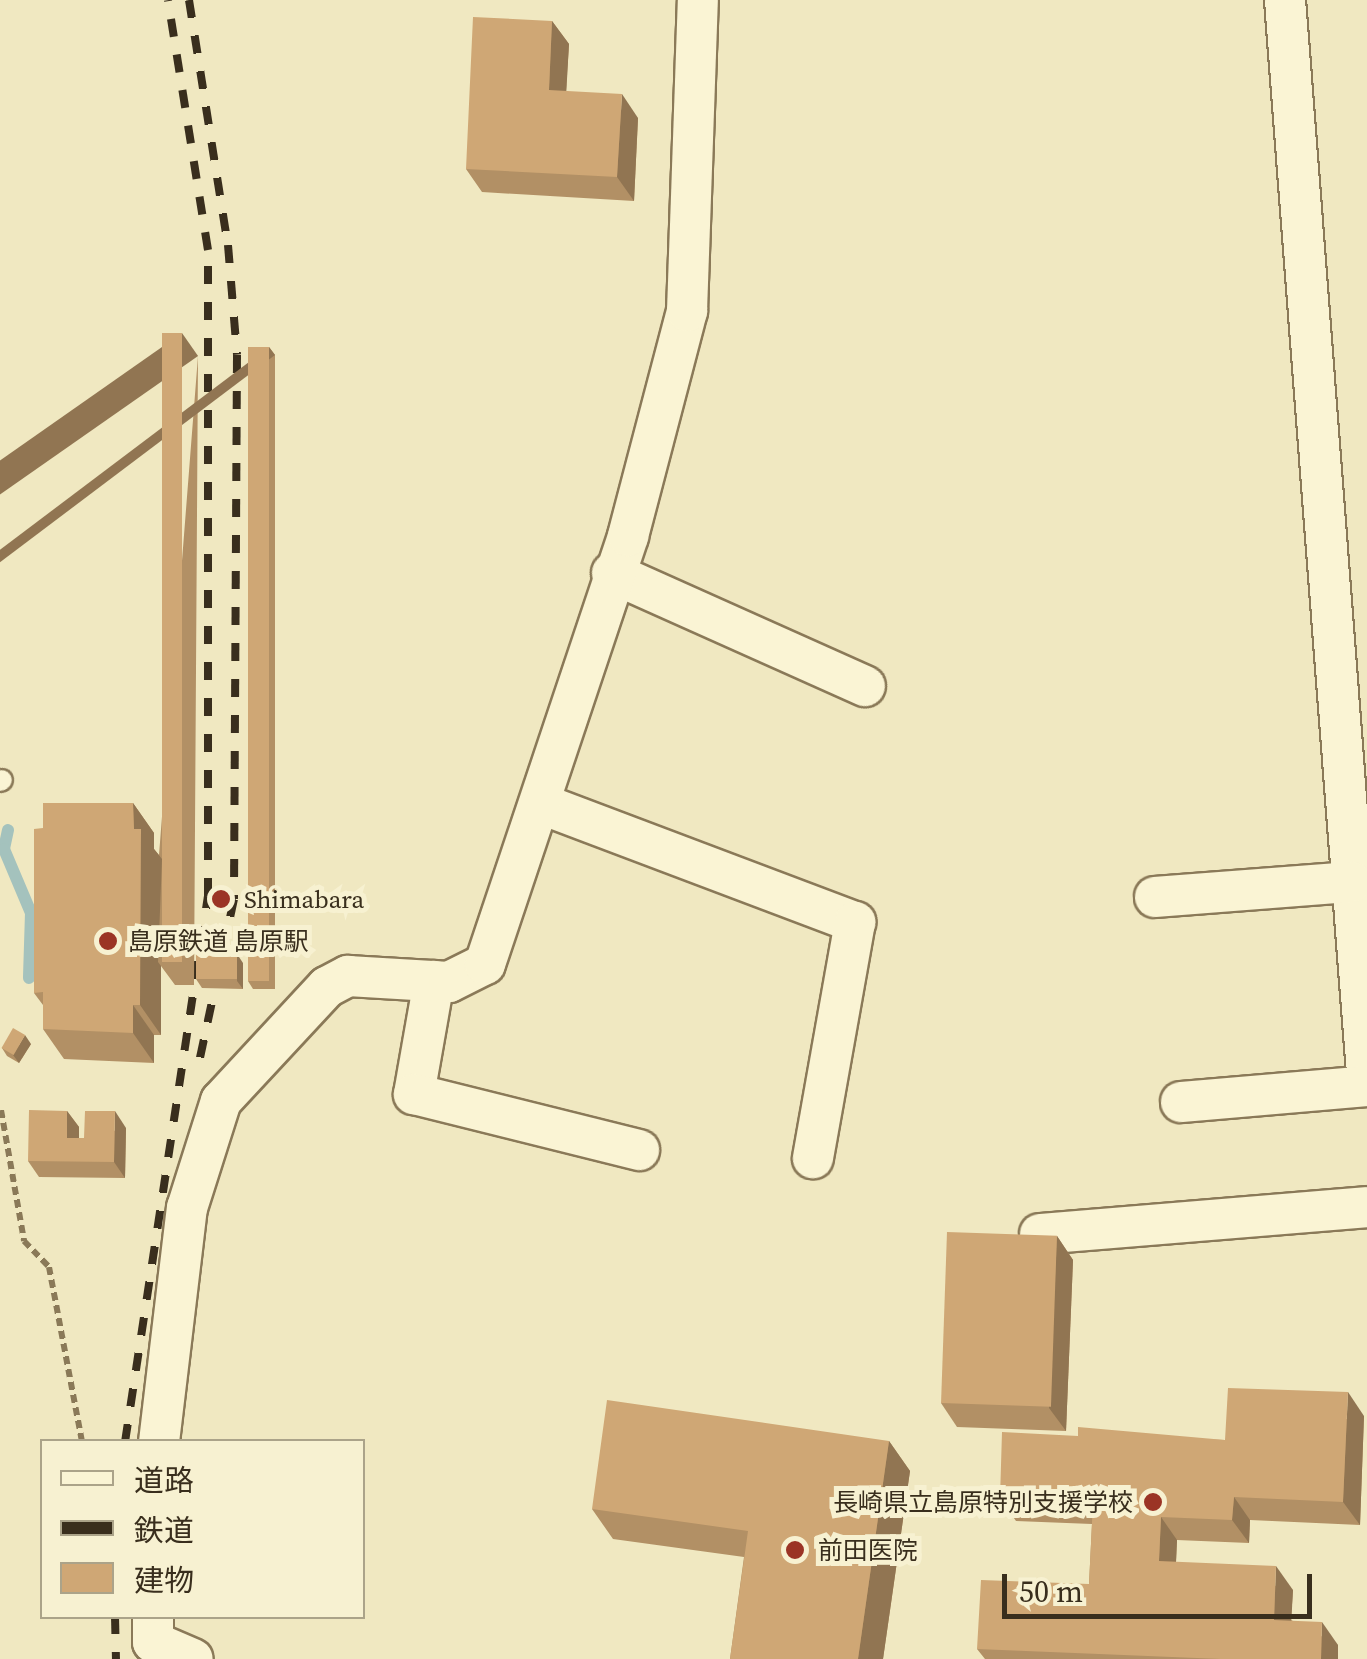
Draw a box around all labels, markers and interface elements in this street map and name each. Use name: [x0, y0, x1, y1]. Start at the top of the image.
place label: Shimabara: [244, 884, 364, 914]
marker: Shimabara: [208, 886, 234, 912]
place label: 島原鉄道 島原駅: [128, 926, 309, 956]
marker: 島原鉄道 島原駅: [97, 930, 119, 952]
legend: [40, 1439, 365, 1619]
text: 道路: [134, 1460, 194, 1501]
place label: 長崎県立島原特別支援学校: [833, 1487, 1133, 1517]
marker: 長崎県立島原特別支援学校: [1142, 1491, 1164, 1513]
text: 鉄道: [134, 1510, 194, 1551]
place label: 前田医院: [818, 1535, 918, 1565]
marker: 前田医院: [782, 1537, 808, 1563]
scale bar: [1007, 1554, 1317, 1616]
text: 建物: [134, 1560, 194, 1601]
text: 50 m: [1019, 1571, 1083, 1612]

